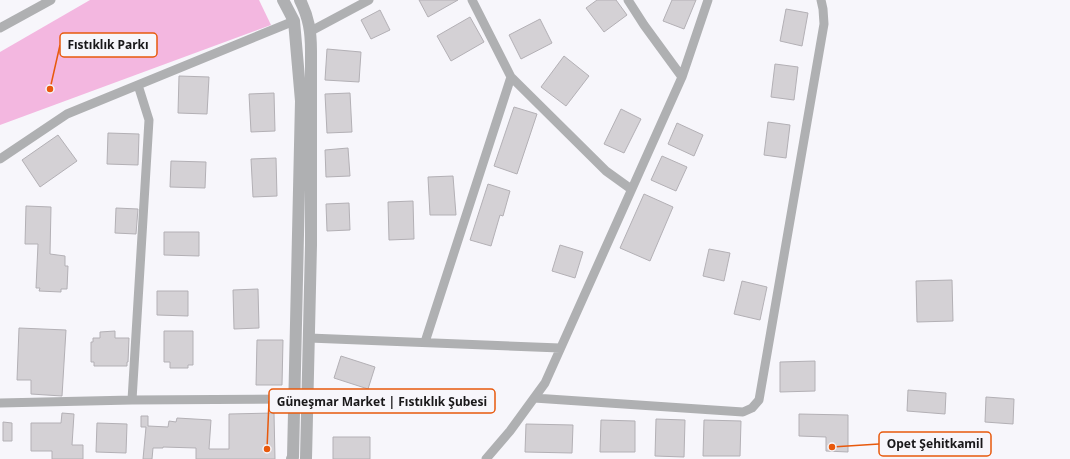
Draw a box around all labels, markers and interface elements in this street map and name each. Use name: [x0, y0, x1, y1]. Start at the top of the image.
callout: Fıstıklık Parkı: [60, 33, 157, 57]
text: Fıstıklık Parkı: [67, 36, 149, 53]
callout: Güneşmar Market | Fıstıklık Şubesi: [269, 389, 495, 413]
text: Güneşmar Market | Fıstıklık Şubesi: [277, 393, 487, 410]
callout: Opet Şehitkamil: [879, 432, 991, 456]
text: Opet Şehitkamil: [887, 435, 983, 452]

